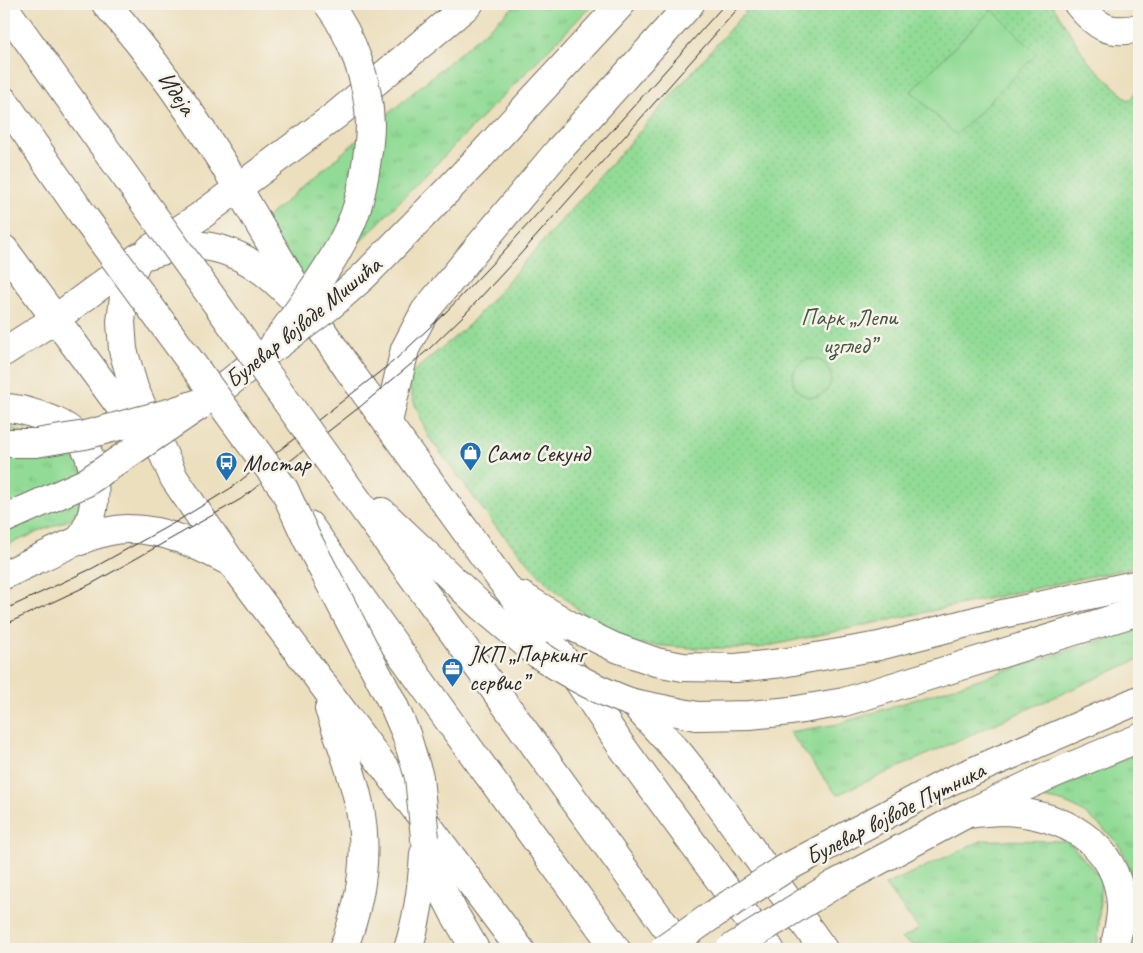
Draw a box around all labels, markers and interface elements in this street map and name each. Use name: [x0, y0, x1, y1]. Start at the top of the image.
street label: Идеја: [151, 65, 204, 122]
street label: Булевар војводе Мишића: [219, 249, 388, 394]
park label: Парк „Лепи изглед”: [801, 302, 899, 361]
place label: Само Секунд: [486, 438, 592, 468]
shop icon: Само Секунд: [458, 441, 482, 472]
place label: Мостар: [243, 448, 313, 478]
bus stop icon: Мостар: [215, 451, 239, 482]
place label: ЈКП „Паркинг сервис”: [468, 639, 588, 697]
office icon: ЈКП „Паркинг сервис”: [441, 656, 465, 687]
street label: Булевар војводе Путника: [800, 754, 991, 871]

